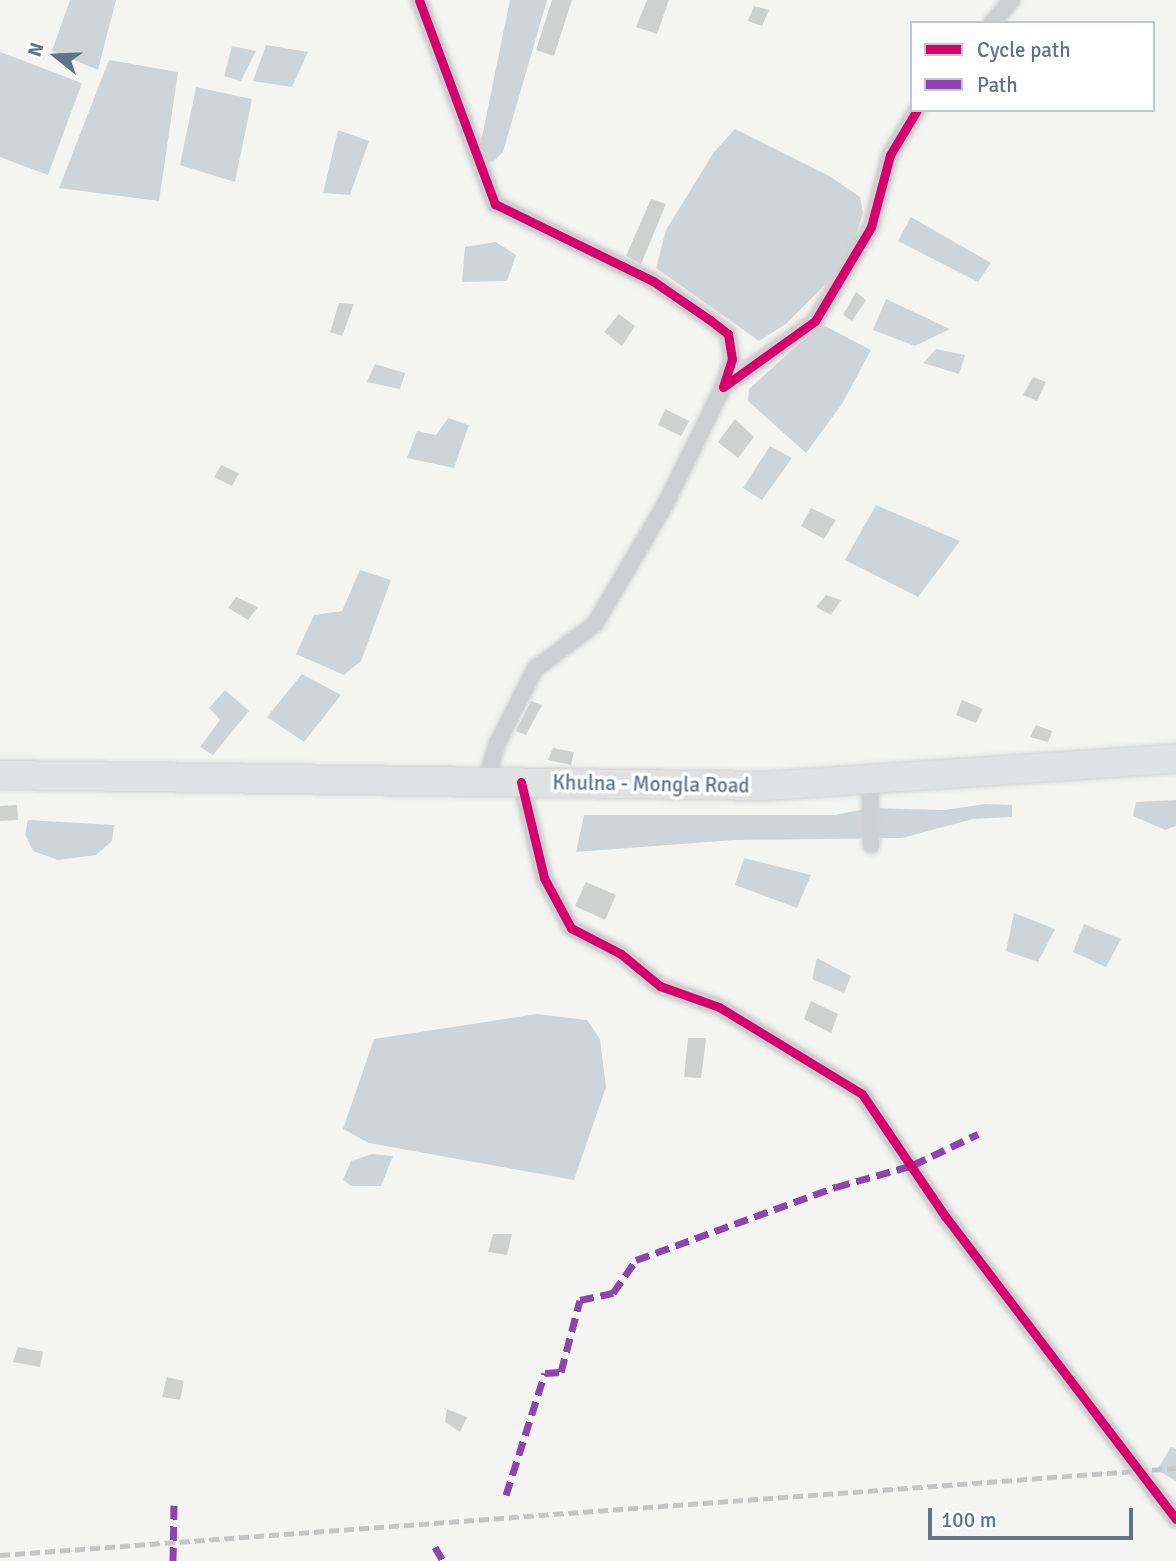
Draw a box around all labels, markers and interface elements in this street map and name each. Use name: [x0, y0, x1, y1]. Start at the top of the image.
north arrow: [21, 21, 91, 91]
legend: [910, 21, 1155, 112]
text: Cycle path: [977, 37, 1071, 63]
text: N: [23, 40, 49, 60]
text: Path: [977, 72, 1018, 98]
street label: Khulna - Mongla Road: [552, 770, 750, 798]
scale bar: [931, 1494, 1136, 1538]
text: 100 m: [941, 1507, 996, 1533]

